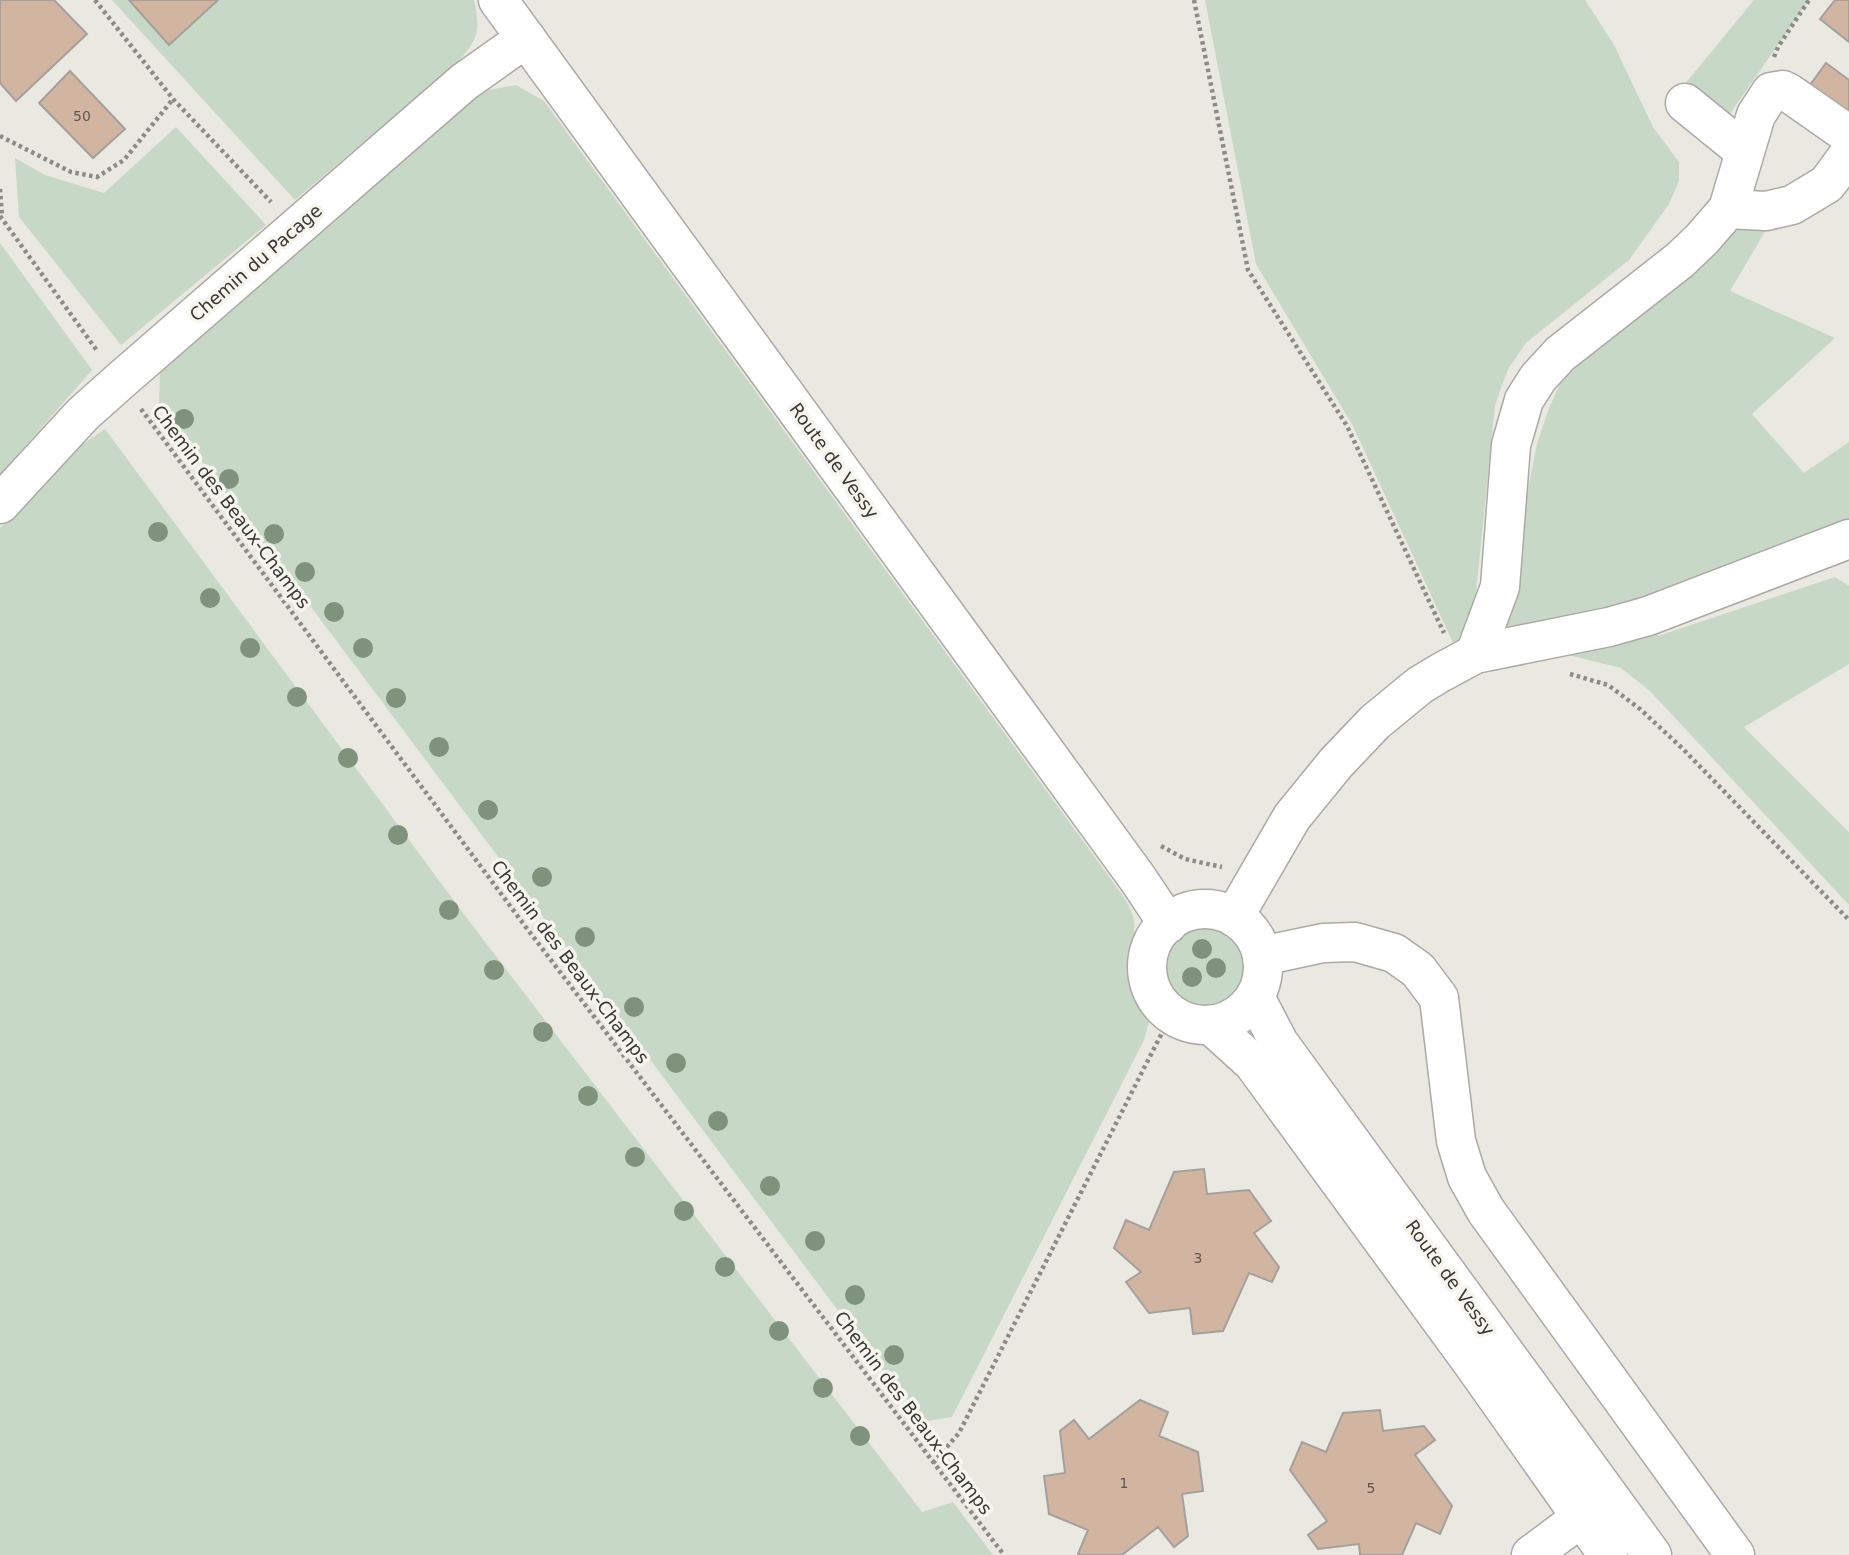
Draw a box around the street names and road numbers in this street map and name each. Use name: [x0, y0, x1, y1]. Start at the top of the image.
street label: Chemin du Pacage: [185, 200, 326, 326]
street label: Route de Vessy: [785, 399, 884, 523]
street label: Chemin des Beaux-Champs: [148, 401, 315, 612]
street label: Chemin des Beaux-Champs: [487, 856, 654, 1067]
street label: Route de Vessy: [1401, 1216, 1500, 1340]
street label: Chemin des Beaux-Champs: [830, 1307, 997, 1518]

